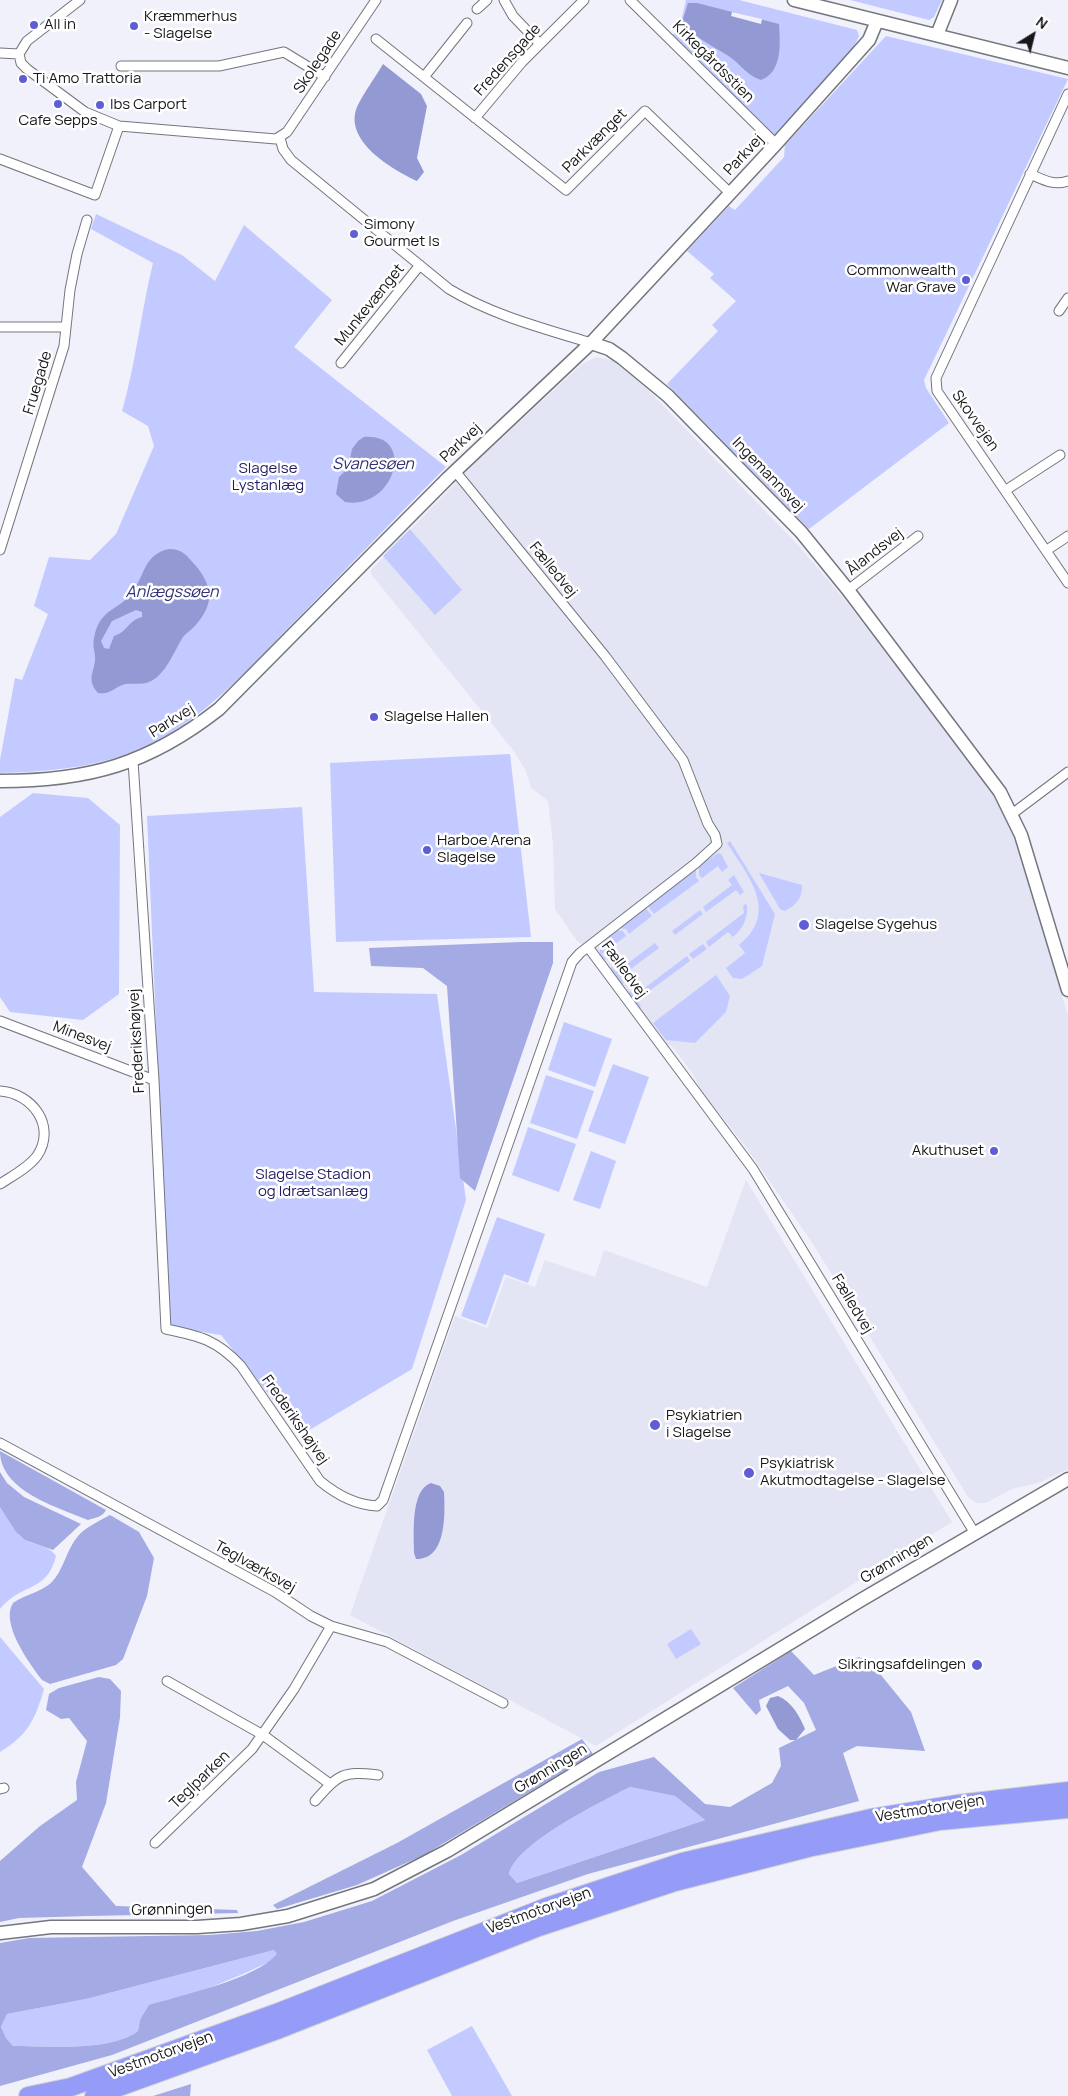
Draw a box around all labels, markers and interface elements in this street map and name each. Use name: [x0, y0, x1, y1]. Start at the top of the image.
place label: Kræmmerhus - Slagelse: [144, 8, 237, 43]
north arrow: [1008, 10, 1058, 60]
text: N: [1032, 12, 1052, 33]
place label: All in: [44, 16, 76, 34]
street label: Kirkegårdsstien: [668, 17, 758, 107]
marker: All in: [28, 19, 40, 31]
marker: Kræmmerhus - Slagelse: [128, 20, 140, 32]
street label: Fredensgade: [471, 20, 545, 100]
street label: Skolegade: [290, 27, 346, 97]
place label: Ti Amo Trattoria: [33, 70, 141, 88]
marker: Ti Amo Trattoria: [17, 73, 29, 85]
place label: Ibs Carport: [110, 96, 187, 114]
marker: Cafe Sepps: [52, 98, 64, 110]
marker: Ibs Carport: [94, 99, 106, 111]
street label: Parkvænget: [559, 105, 631, 177]
place label: Cafe Sepps: [18, 112, 98, 130]
street label: Parkvej: [720, 131, 768, 179]
place label: Simony Gourmet Is: [364, 216, 440, 251]
marker: Simony Gourmet Is: [348, 228, 360, 240]
street label: Munkevænget: [332, 261, 408, 349]
place label: Commonwealth War Grave: [847, 262, 956, 297]
marker: Commonwealth War Grave: [960, 274, 972, 286]
street label: Fruegade: [20, 349, 56, 417]
street label: Skovvejen: [948, 387, 1002, 455]
street label: Parkvej: [437, 419, 485, 467]
street label: Ingemannsvej: [728, 434, 808, 516]
water label: Svanesøen: [332, 455, 414, 475]
park label: Slagelse Lystanlæg: [232, 460, 304, 495]
street label: Ålandsvej: [843, 524, 907, 580]
street label: Fælledvej: [525, 539, 581, 601]
water label: Anlægssøen: [126, 583, 218, 603]
street label: Parkvej: [146, 700, 198, 742]
place label: Slagelse Hallen: [384, 708, 489, 726]
marker: Slagelse Hallen: [368, 711, 380, 723]
place label: Harboe Arena Slagelse: [437, 832, 531, 867]
marker: Harboe Arena Slagelse: [421, 844, 433, 856]
place label: Slagelse Sygehus: [815, 916, 937, 934]
marker: Slagelse Sygehus: [797, 918, 811, 932]
street label: Fælledvej: [597, 938, 651, 1002]
street label: Frederikshøjvej: [125, 988, 149, 1094]
street label: Minesvej: [50, 1018, 114, 1056]
place label: Akuthuset: [912, 1142, 984, 1160]
marker: Akuthuset: [988, 1145, 1000, 1157]
park label: Slagelse Stadion og Idrætsanlæg: [255, 1166, 371, 1201]
street label: Fælledvej: [827, 1271, 877, 1337]
street label: Frederikshøjvej: [258, 1372, 332, 1468]
place label: Psykiatrien i Slagelse: [666, 1407, 742, 1442]
marker: Psykiatrien i Slagelse: [648, 1418, 662, 1432]
place label: Psykiatrisk Akutmodtagelse - Slagelse: [760, 1455, 946, 1490]
marker: Psykiatrisk Akutmodtagelse - Slagelse: [742, 1466, 756, 1480]
street label: Grønningen: [858, 1530, 936, 1588]
street label: Teglværksvej: [211, 1537, 299, 1597]
place label: Sikringsafdelingen: [838, 1656, 966, 1674]
marker: Sikringsafdelingen: [970, 1658, 984, 1672]
street label: Grønningen: [512, 1740, 590, 1798]
street label: Teglparken: [166, 1747, 234, 1813]
street label: Vestmotorvejen: [874, 1792, 986, 1826]
street label: Vestmotorvejen: [484, 1884, 594, 1938]
street label: Grønningen: [131, 1900, 213, 1920]
street label: Vestmotorvejen: [106, 2028, 216, 2082]

